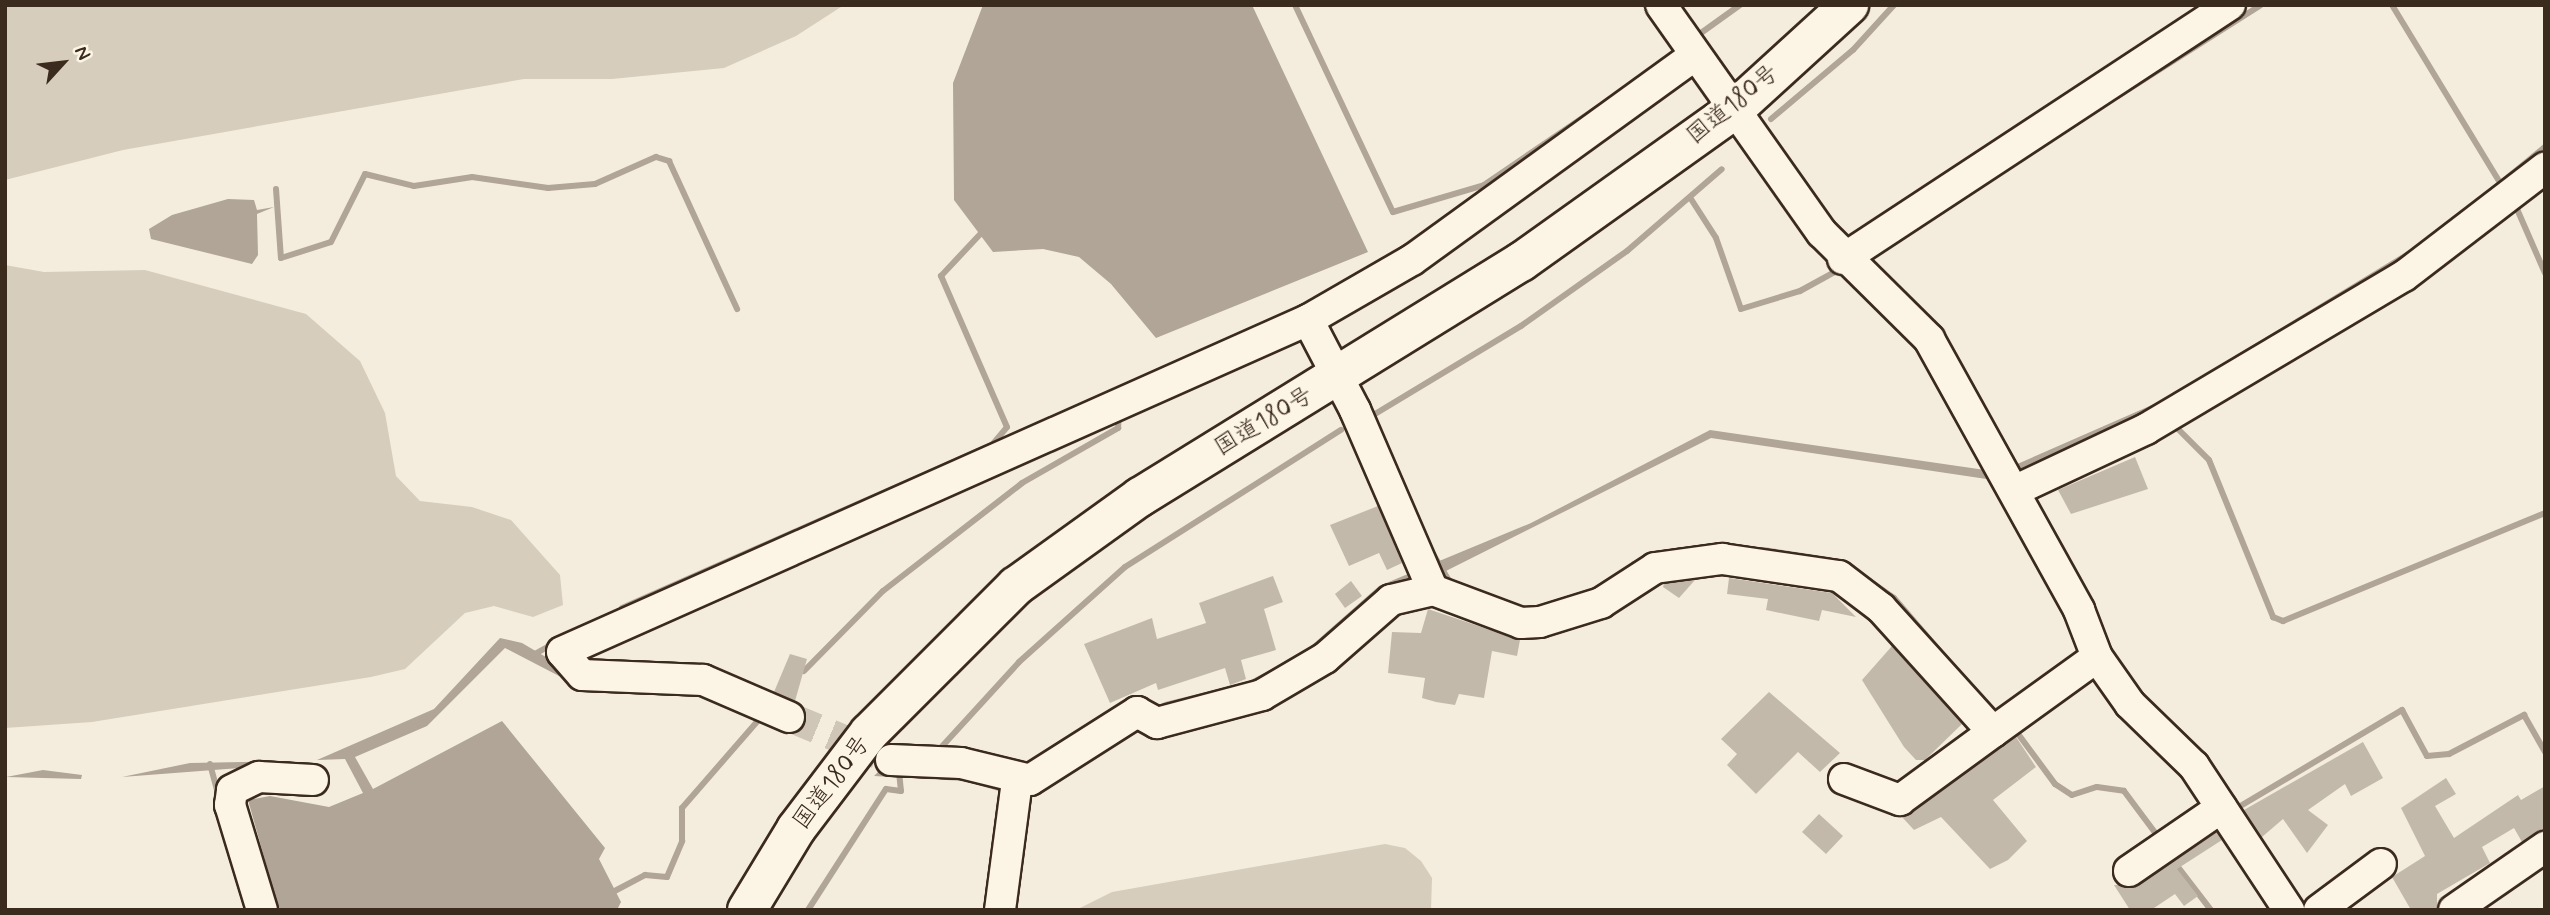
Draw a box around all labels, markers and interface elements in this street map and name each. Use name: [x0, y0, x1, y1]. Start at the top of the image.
north arrow: [28, 28, 98, 98]
text: N: [68, 42, 96, 65]
street label: 国道180号: [1681, 59, 1785, 151]
street label: 国道180号: [1209, 381, 1319, 463]
street label: 国道180号: [787, 730, 877, 836]

